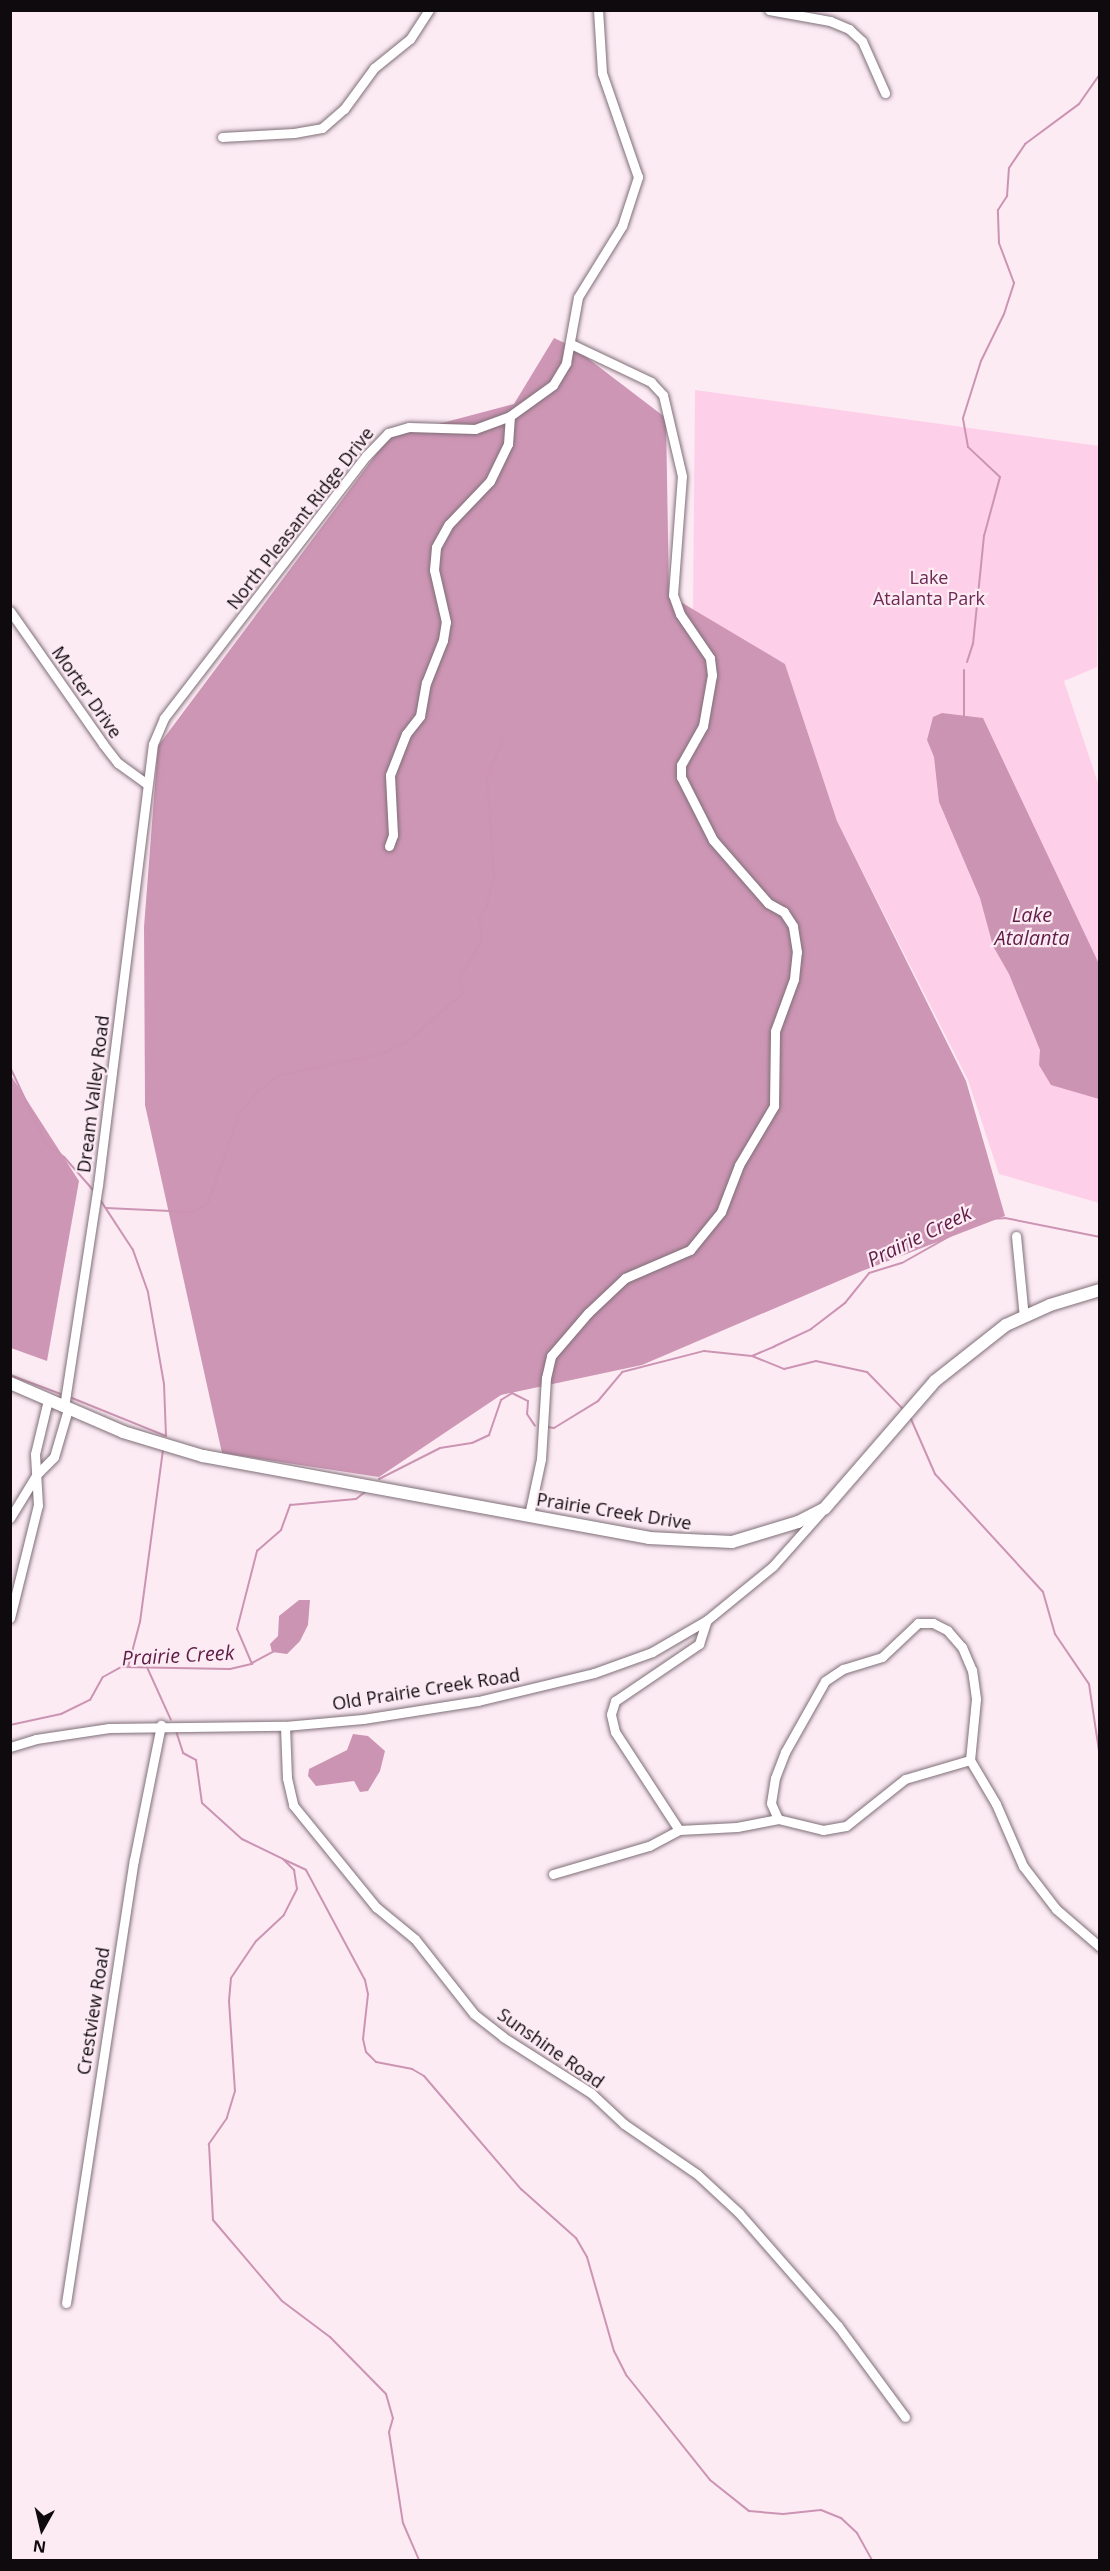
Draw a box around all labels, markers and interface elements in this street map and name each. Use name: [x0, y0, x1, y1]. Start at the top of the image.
street label: North Pleasant Ridge Drive: [222, 423, 378, 613]
park label: Lake Atalanta Park: [873, 567, 985, 610]
street label: Morter Drive: [47, 642, 127, 742]
water label: Lake Atalanta: [995, 902, 1069, 949]
street label: Dream Valley Road: [73, 1014, 113, 1174]
water label: Prairie Creek: [863, 1200, 975, 1272]
street label: Prairie Creek Drive: [535, 1488, 693, 1534]
water label: Prairie Creek: [121, 1640, 235, 1670]
street label: Old Prairie Creek Road: [331, 1663, 521, 1715]
street label: Crestview Road: [72, 1946, 114, 2076]
street label: Sunshine Road: [494, 2003, 608, 2093]
north arrow: [12, 2499, 72, 2559]
text: N: [32, 2535, 47, 2559]

